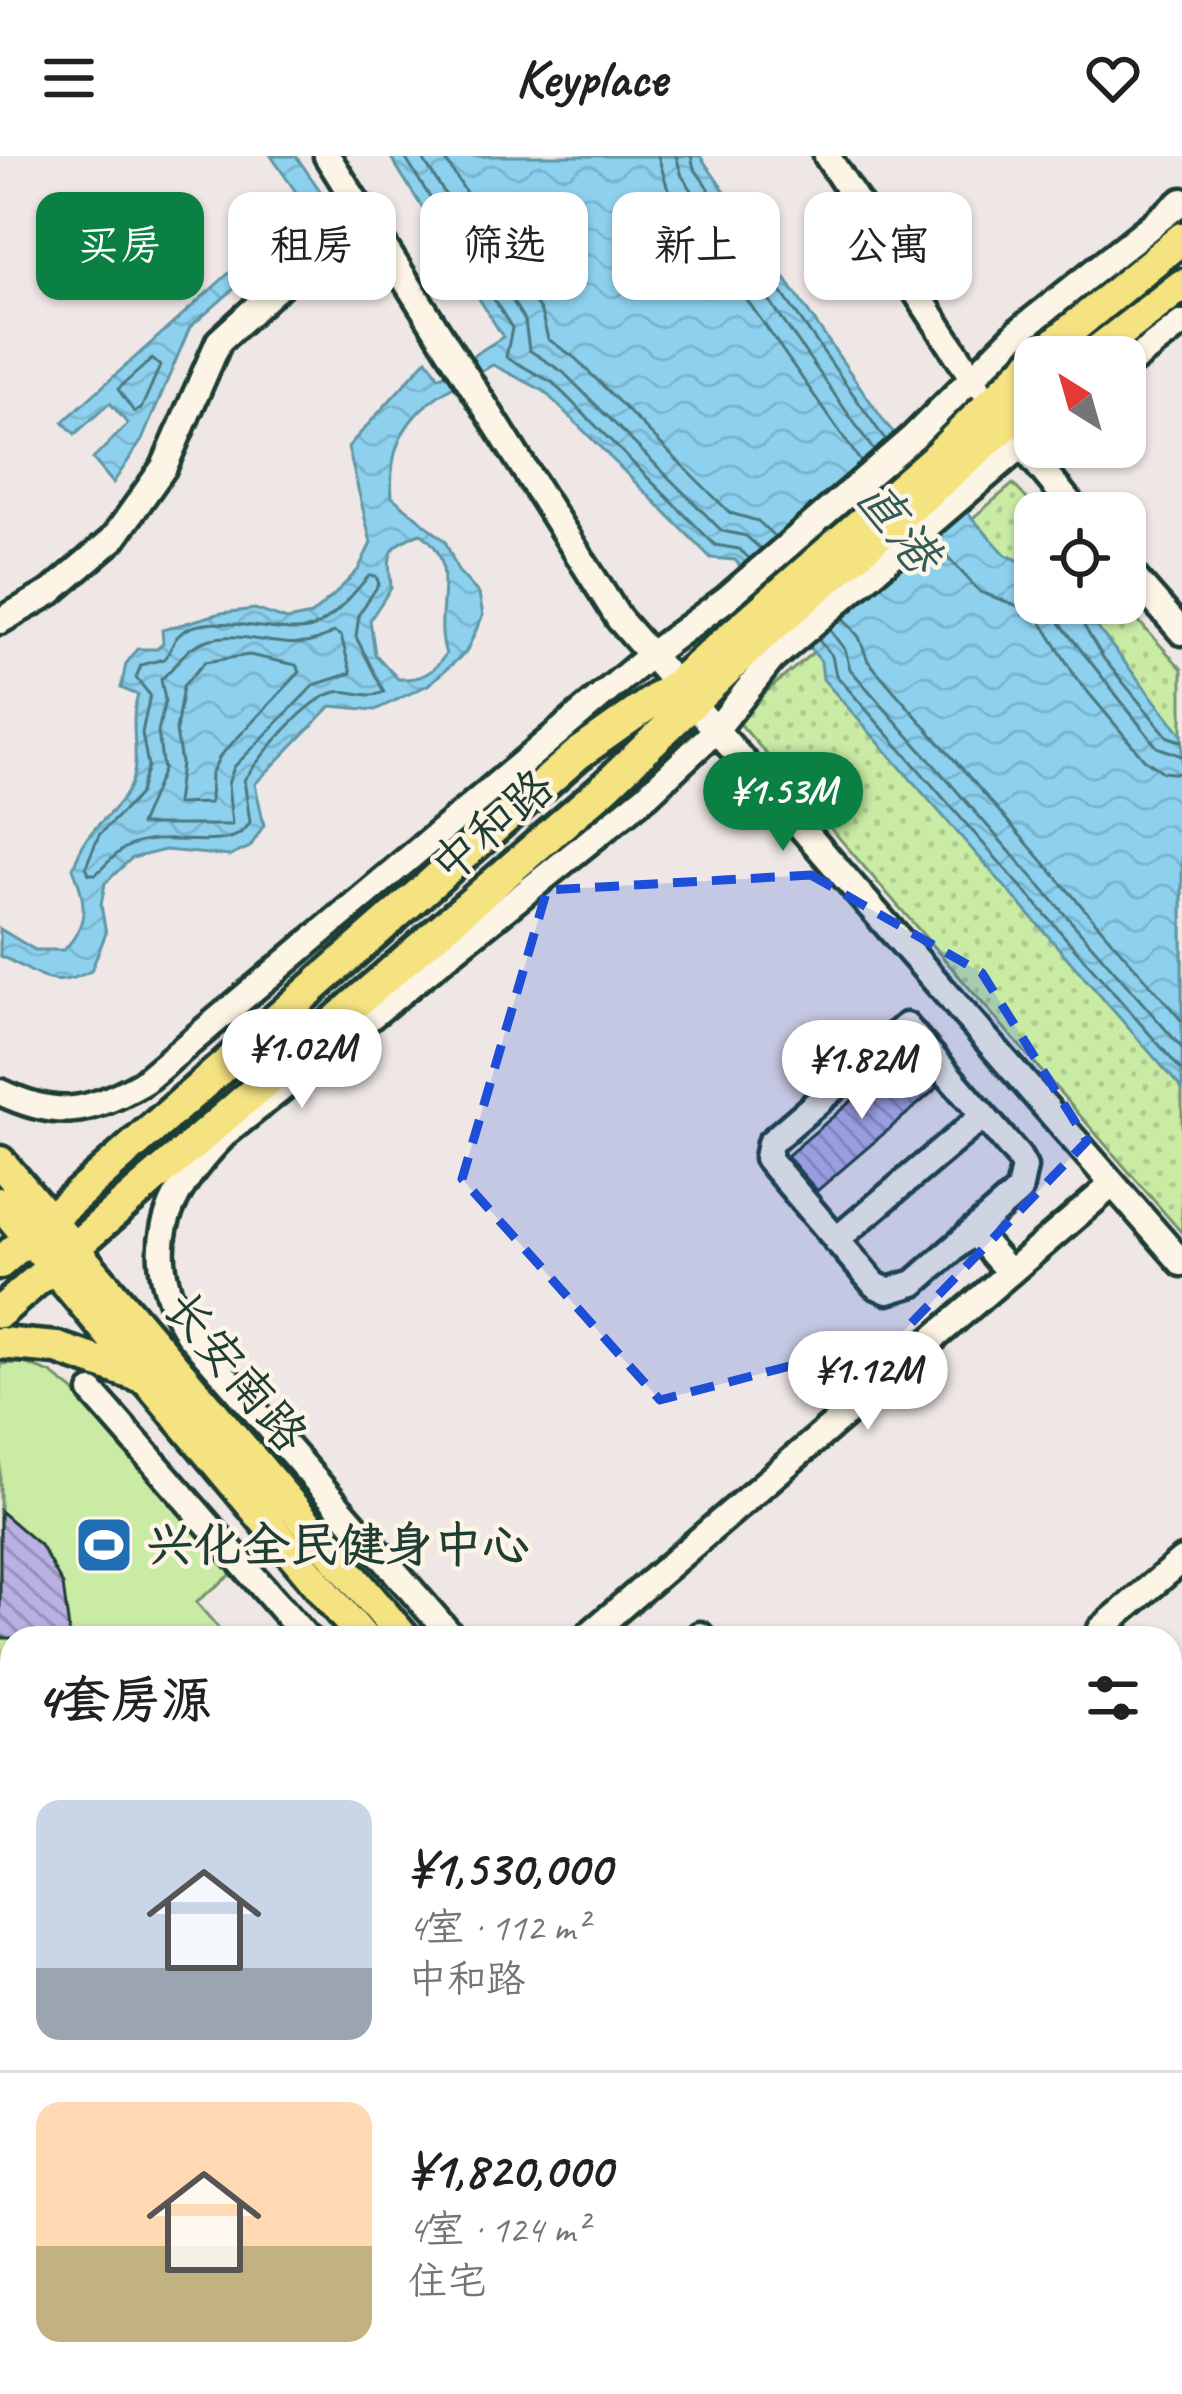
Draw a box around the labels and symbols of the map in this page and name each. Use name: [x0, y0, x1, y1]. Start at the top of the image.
north arrow: [1014, 336, 1146, 468]
water label: 直港: [841, 466, 957, 589]
pin: ¥1.53M: [685, 752, 881, 854]
street label: 中和路: [418, 756, 566, 896]
pin: ¥1.02M: [204, 1009, 400, 1111]
pin: ¥1.82M: [764, 1020, 960, 1122]
street label: 长安南路: [151, 1278, 321, 1464]
pin: ¥1.12M: [770, 1331, 966, 1433]
sports icon: 兴化全民健身中心: [73, 1514, 135, 1576]
place label: 兴化全民健身中心: [146, 1515, 530, 1575]

